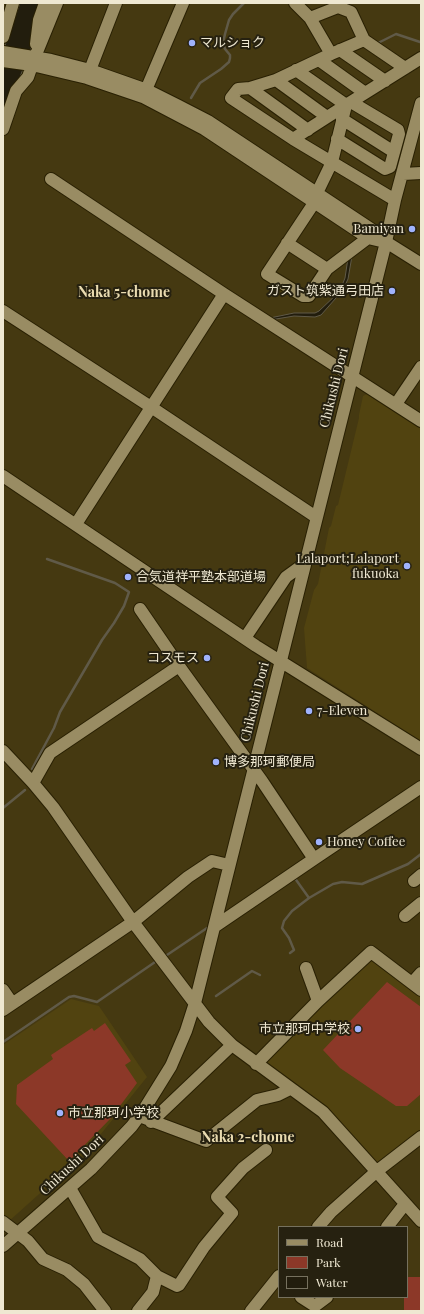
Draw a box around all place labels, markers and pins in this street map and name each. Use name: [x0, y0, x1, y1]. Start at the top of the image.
place label: マルショク: [200, 35, 265, 51]
marker: マルショク: [187, 38, 197, 48]
place label: Bamiyan: [353, 221, 404, 237]
marker: Bamiyan: [407, 224, 417, 234]
place label: ガスト筑紫通弓田店: [267, 283, 384, 299]
marker: ガスト筑紫通弓田店: [387, 286, 397, 296]
place label: Lalaport;Lalaport fukuoka: [297, 551, 399, 582]
marker: Lalaport;Lalaport fukuoka: [402, 561, 412, 571]
place label: 合気道祥平塾本部道場: [136, 569, 266, 585]
marker: 合気道祥平塾本部道場: [123, 572, 133, 582]
place label: コスモス: [147, 650, 199, 666]
marker: コスモス: [202, 653, 212, 663]
place label: 7-Eleven: [317, 703, 367, 719]
marker: 7-Eleven: [304, 706, 314, 716]
place label: 博多那珂郵便局: [224, 754, 315, 770]
marker: 博多那珂郵便局: [211, 757, 221, 767]
place label: Honey Coffee: [327, 834, 405, 850]
marker: Honey Coffee: [314, 837, 324, 847]
place label: 市立那珂中学校: [259, 1021, 350, 1037]
marker: 市立那珂中学校: [353, 1024, 363, 1034]
place label: 市立那珂小学校: [68, 1105, 159, 1121]
marker: 市立那珂小学校: [55, 1108, 65, 1118]

